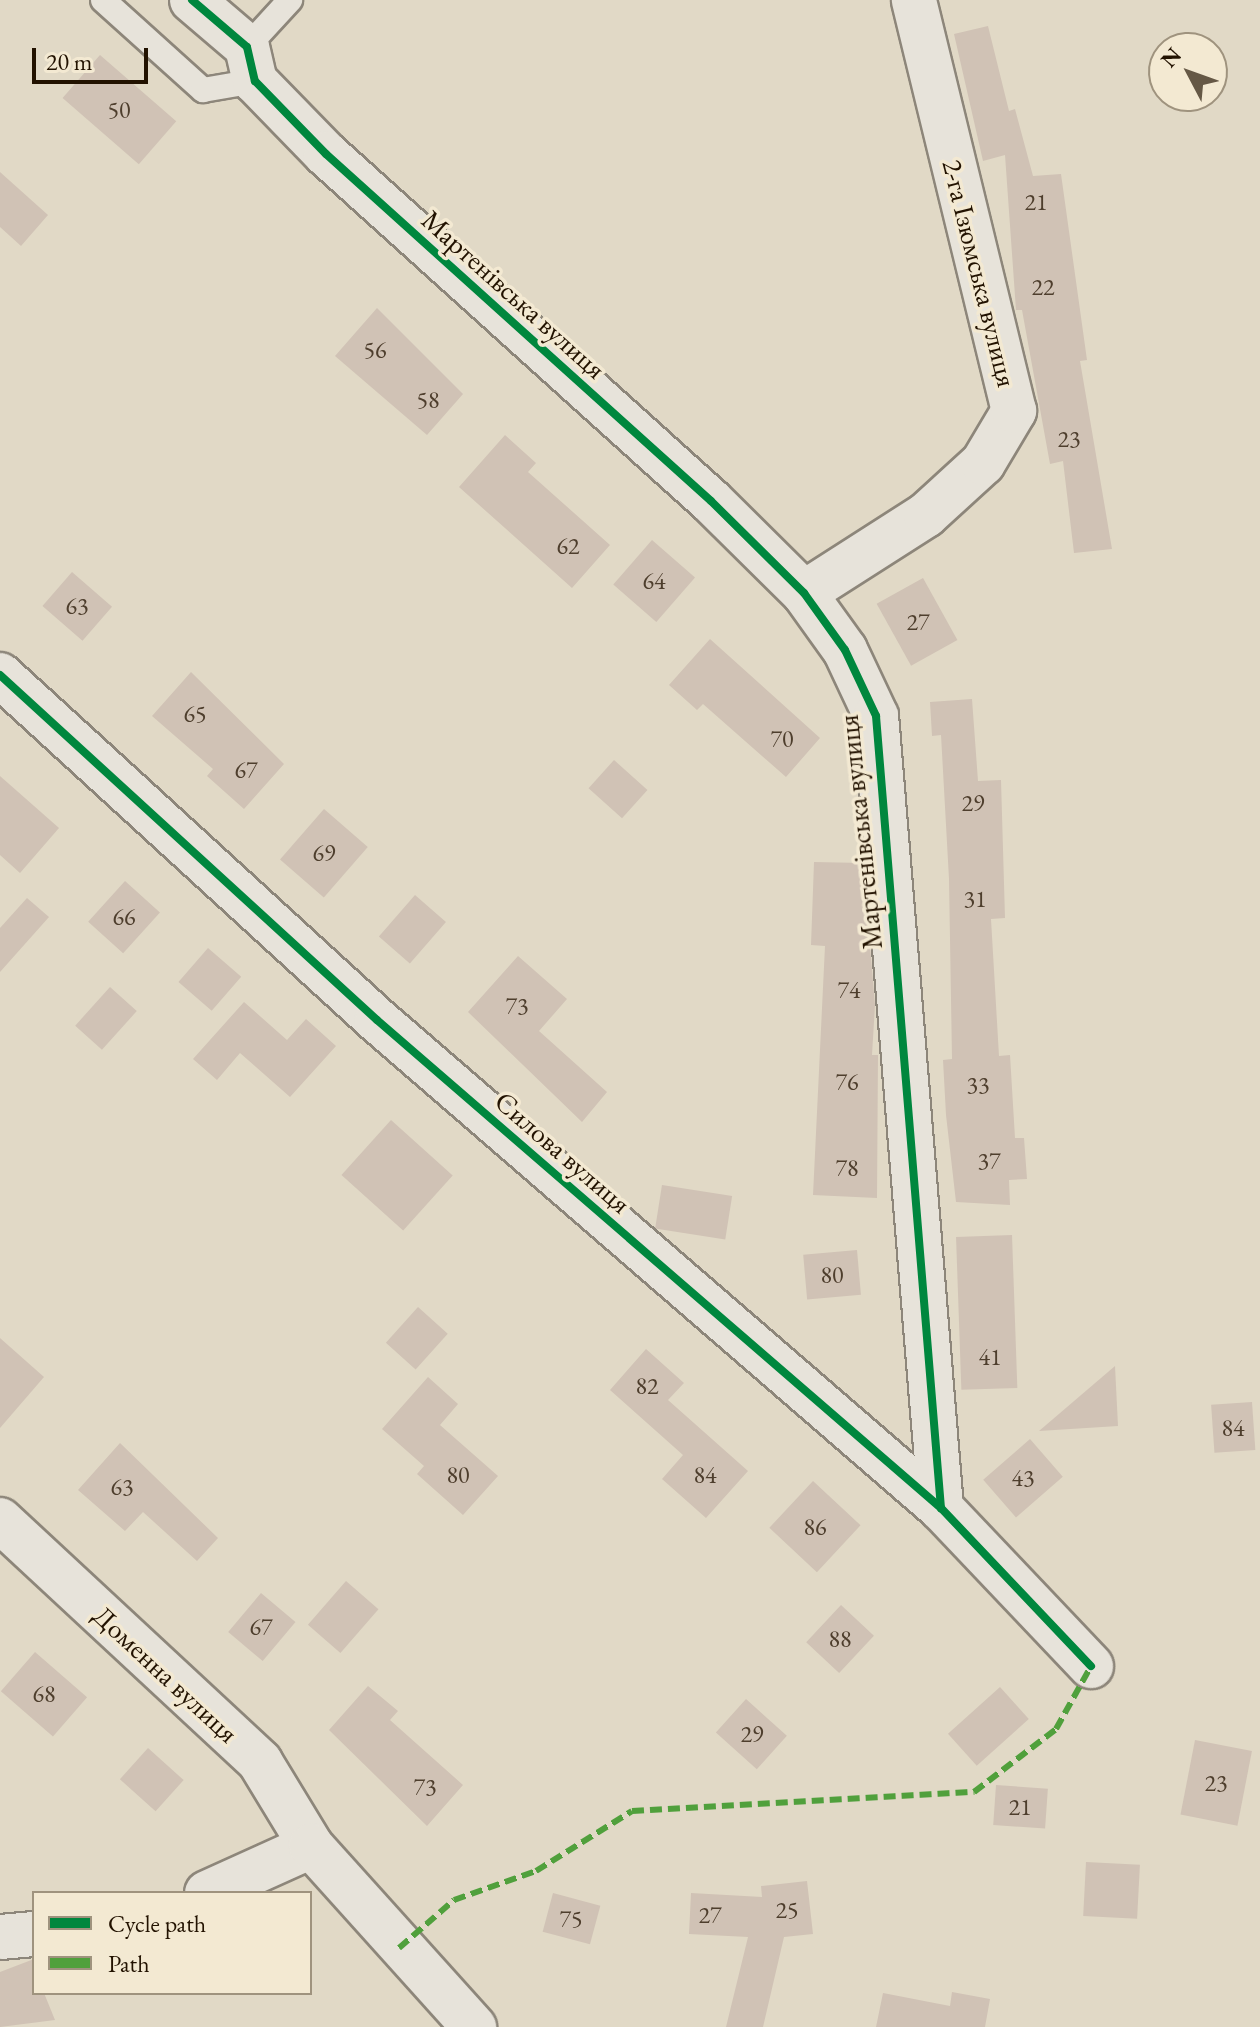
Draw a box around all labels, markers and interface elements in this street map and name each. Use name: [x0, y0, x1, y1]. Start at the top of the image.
scale bar: [36, 32, 152, 82]
north arrow: [1148, 32, 1228, 112]
text: N: [1154, 41, 1188, 73]
text: 20 m: [46, 46, 93, 77]
house number: 50: [107, 96, 131, 124]
street label: 2-га Ізюмська вулиця: [935, 156, 1025, 390]
house number: 21: [1024, 188, 1048, 216]
street label: Мартенівська вулиця: [415, 203, 613, 385]
house number: 22: [1031, 273, 1055, 301]
house number: 56: [363, 336, 387, 364]
house number: 58: [416, 386, 440, 414]
house number: 23: [1057, 425, 1081, 453]
house number: 62: [556, 532, 580, 560]
house number: 64: [642, 567, 666, 595]
house number: 63: [65, 592, 89, 620]
house number: 27: [906, 608, 930, 636]
house number: 65: [183, 700, 207, 728]
street label: Мартенівська вулиця: [831, 713, 889, 951]
house number: 70: [770, 725, 794, 753]
house number: 67: [234, 756, 258, 784]
house number: 29: [961, 789, 985, 817]
house number: 69: [312, 839, 336, 867]
house number: 31: [963, 885, 987, 913]
house number: 66: [112, 903, 136, 931]
house number: 74: [837, 976, 861, 1004]
house number: 73: [505, 992, 529, 1020]
house number: 76: [835, 1068, 859, 1096]
house number: 33: [966, 1071, 990, 1099]
street label: Силова вулиця: [488, 1084, 638, 1220]
house number: 37: [977, 1147, 1001, 1175]
house number: 78: [835, 1154, 859, 1182]
house number: 80: [820, 1261, 844, 1289]
house number: 41: [978, 1343, 1002, 1371]
house number: 82: [635, 1372, 659, 1400]
house number: 84: [1221, 1414, 1245, 1442]
house number: 80: [446, 1461, 470, 1489]
house number: 84: [693, 1461, 717, 1489]
house number: 43: [1011, 1464, 1035, 1492]
house number: 63: [110, 1473, 134, 1501]
house number: 86: [803, 1513, 827, 1541]
street label: Доменна вулиця: [87, 1598, 245, 1750]
house number: 67: [249, 1613, 273, 1641]
house number: 88: [828, 1625, 852, 1653]
house number: 68: [32, 1680, 56, 1708]
house number: 29: [740, 1720, 764, 1748]
house number: 23: [1204, 1769, 1228, 1797]
house number: 73: [413, 1773, 437, 1801]
house number: 21: [1008, 1793, 1032, 1821]
legend: [32, 1891, 312, 1995]
house number: 25: [775, 1896, 799, 1924]
house number: 27: [698, 1901, 722, 1929]
house number: 75: [559, 1905, 583, 1933]
text: Cycle path: [108, 1908, 206, 1939]
text: Path: [108, 1948, 150, 1979]

